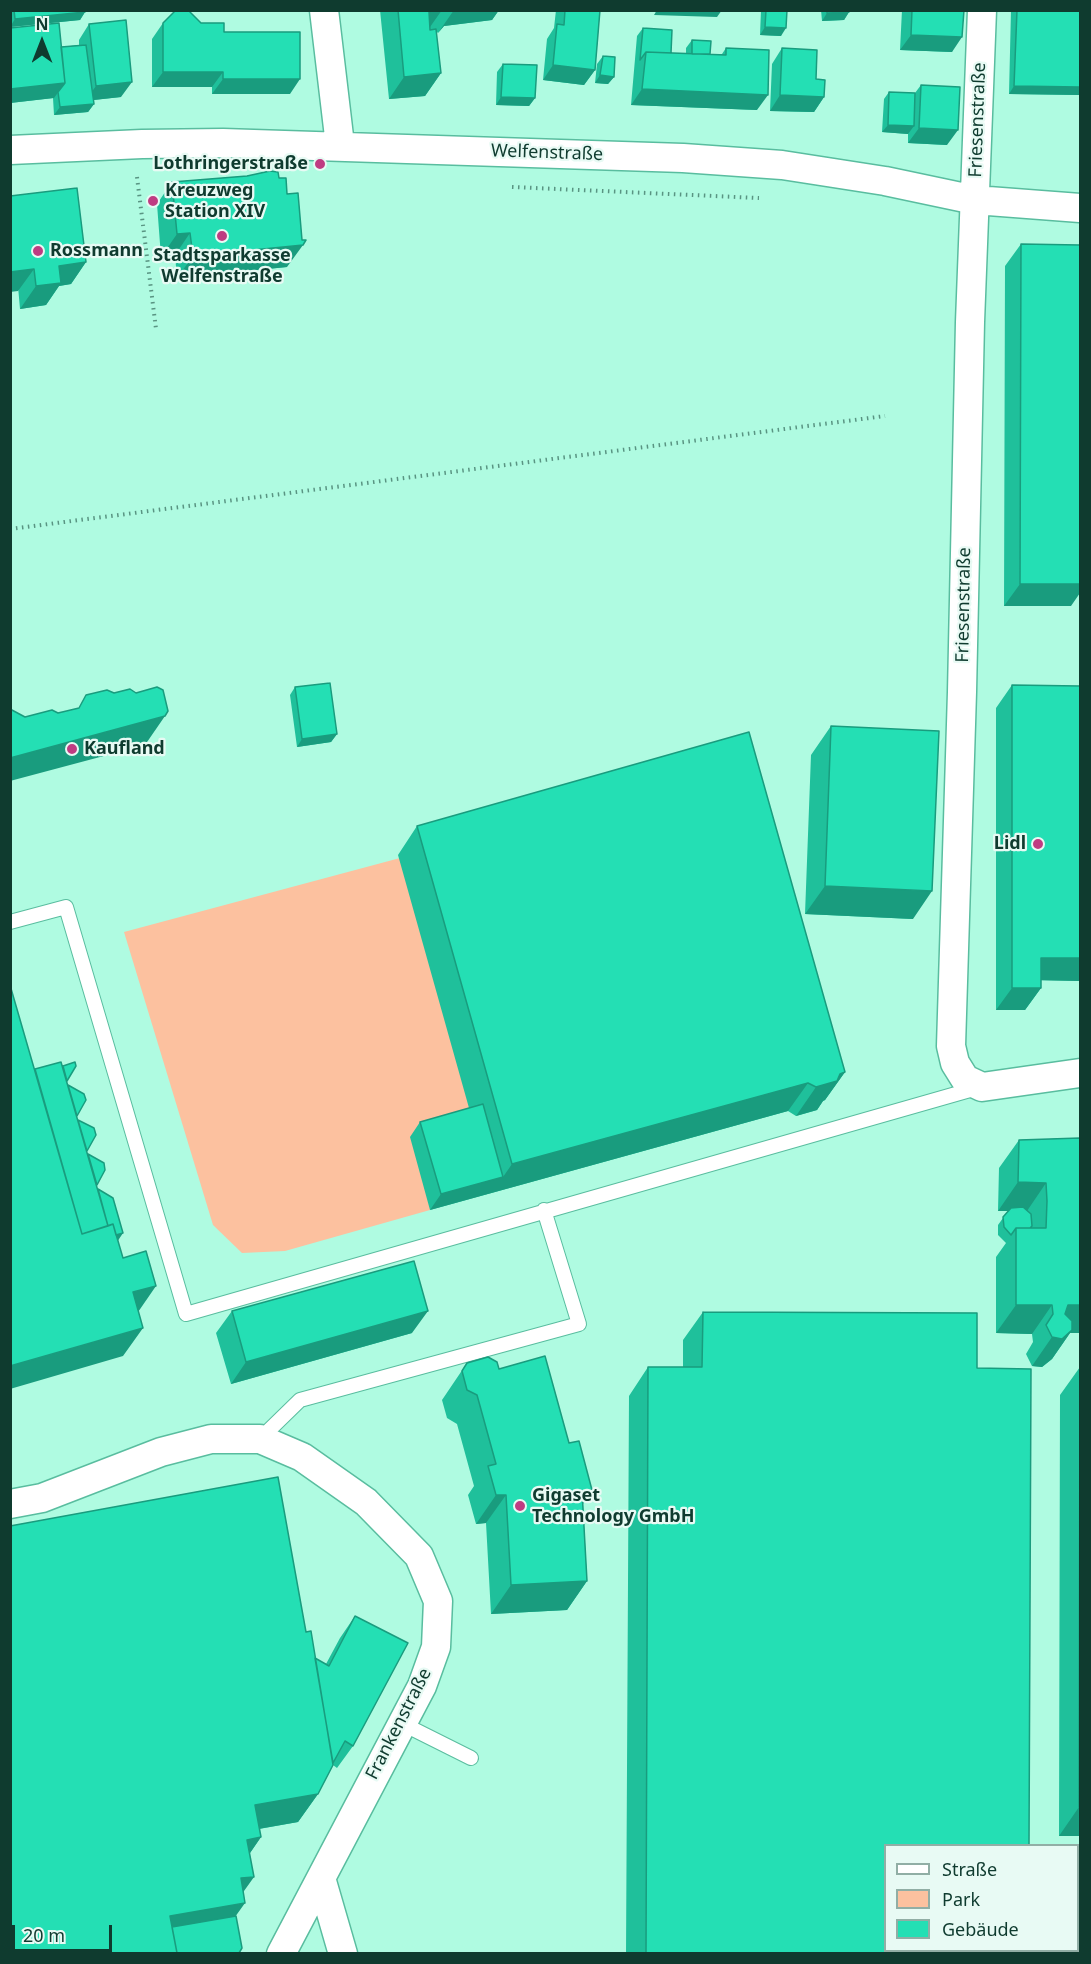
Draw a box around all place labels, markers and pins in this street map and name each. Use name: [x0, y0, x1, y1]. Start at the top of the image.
place label: Lothringerstraße: [153, 153, 308, 175]
marker: Lothringerstraße: [313, 157, 327, 171]
place label: Kreuzweg Station XIV: [165, 180, 265, 222]
marker: Kreuzweg Station XIV: [146, 194, 160, 208]
marker: Stadtsparkasse Welfenstraße: [215, 229, 229, 243]
place label: Rossmann: [50, 240, 143, 262]
marker: Rossmann: [31, 244, 45, 258]
place label: Stadtsparkasse Welfenstraße: [153, 245, 291, 288]
place label: Kaufland: [84, 738, 165, 760]
marker: Kaufland: [65, 742, 79, 756]
place label: Lidl: [994, 833, 1026, 855]
marker: Lidl: [1031, 837, 1045, 851]
place label: Gigaset Technology GmbH: [532, 1485, 694, 1528]
marker: Gigaset Technology GmbH: [513, 1499, 527, 1513]

